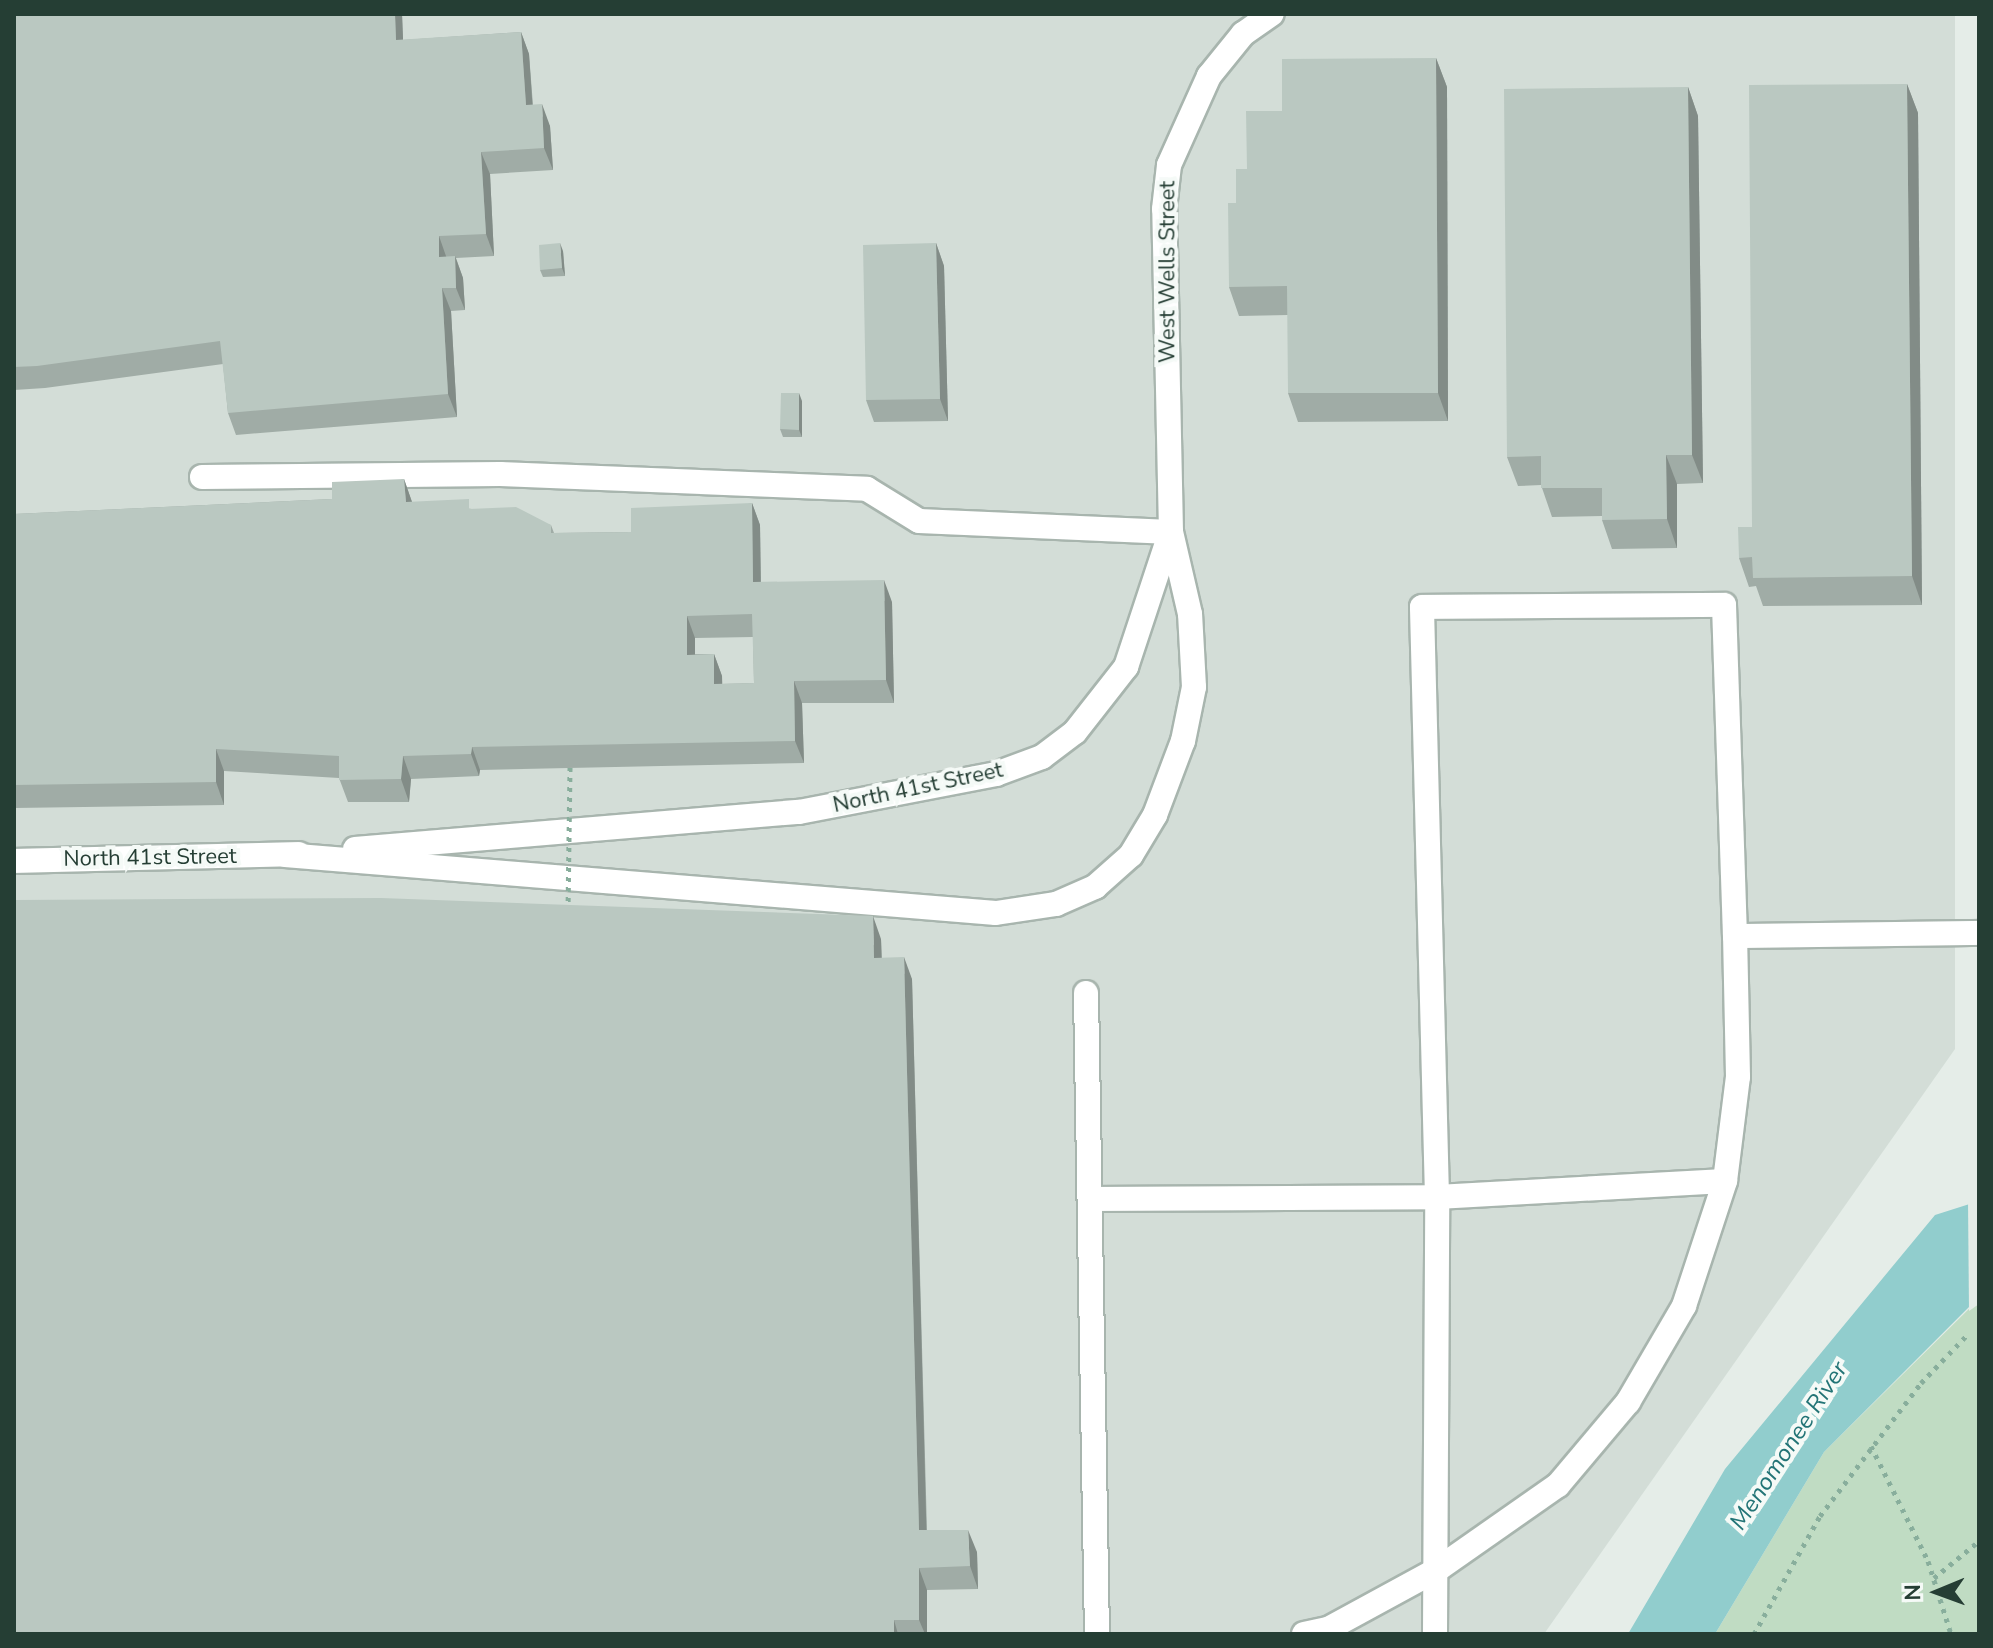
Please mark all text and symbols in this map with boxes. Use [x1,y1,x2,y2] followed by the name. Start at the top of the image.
[1155,181,1181,363] street label: West Wells Street
[831,757,1005,819] street label: North 41st Street
[63,843,237,873] street label: North 41st Street
[1724,1357,1854,1535] water label: Menomonee River
[1897,1552,1977,1632] north arrow
[1898,1584,1928,1601] text: N

